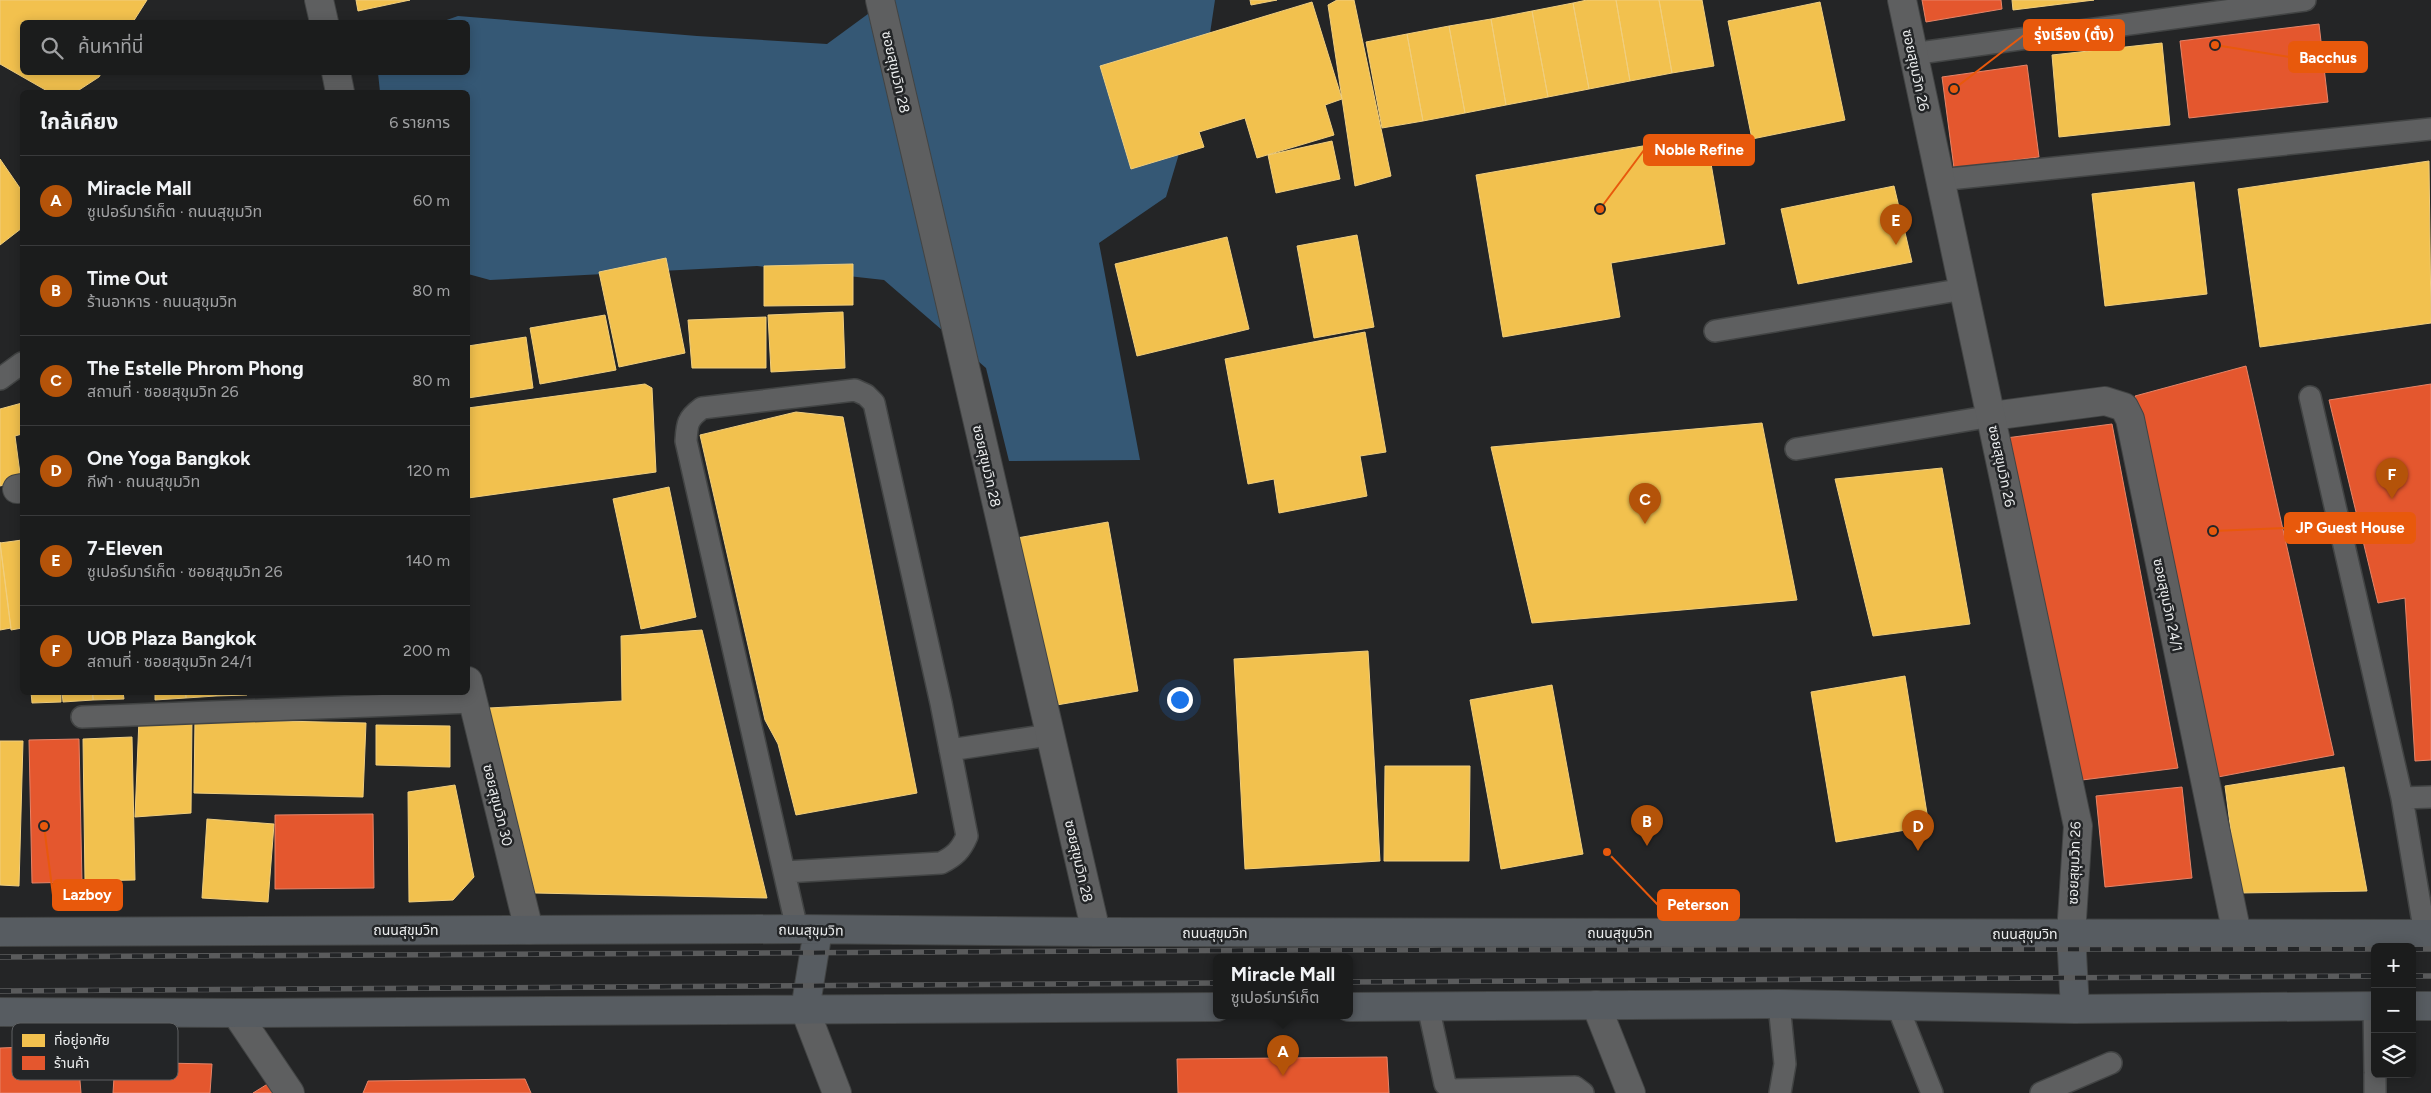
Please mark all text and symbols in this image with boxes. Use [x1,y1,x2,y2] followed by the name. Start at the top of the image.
[20,20,470,75] search box
[2024,20,2124,50] callout: รุ่งเรือง (ตั๋ง)
[2034,25,2114,44] text: รุ่งเรือง (ตั๋ง)
[1899,28,1932,113] street label: ซอยสุขุมวิท 26
[878,29,913,115] street label: ซอยสุขุมวิท 28
[38,34,66,62] icon: search
[78,35,143,58] text: ค้นหาที่นี่
[2289,42,2367,72] callout: Bacchus
[2299,49,2357,67] text: Bacchus
[40,109,118,134] text: ใกล้เคียง
[389,113,450,132] text: 6 รายการ
[1644,135,1754,165] callout: Noble Refine
[1654,141,1744,159] text: Noble Refine
[87,177,191,200] text: Miracle Mall
[50,191,62,210] text: A
[413,191,450,210] text: 60 m
[87,202,262,221] text: ซูเปอร์มาร์เก็ต · ถนนสุขุมวิท
[1880,204,1912,245] pin: E
[87,267,168,290] text: Time Out
[51,281,61,300] text: B
[412,281,450,300] text: 80 m
[87,292,237,311] text: ร้านอาหาร · ถนนสุขุมวิท
[87,357,304,380] text: The Estelle Phrom Phong
[50,371,62,390] text: C
[412,371,450,390] text: 80 m
[87,382,239,401] text: สถานที่ · ซอยสุขุมวิท 26
[969,423,1004,509] street label: ซอยสุขุมวิท 28
[1985,424,2018,509] street label: ซอยสุขุมวิท 26
[87,447,251,470] text: One Yoga Bangkok
[2376,458,2408,499] pin: F
[50,461,62,480] text: D
[407,461,450,480] text: 120 m
[87,472,200,491] text: กีฬา · ถนนสุขุมวิท
[1629,483,1661,524] pin: C
[2285,513,2415,543] callout: JP Guest House
[2295,519,2405,537] text: JP Guest House
[87,537,163,560] text: 7-Eleven
[51,551,61,570] text: E
[406,551,450,570] text: 140 m
[2149,557,2186,653] street label: ซอยสุขุมวิท 24/1
[87,562,283,581] text: ซูเปอร์มาร์เก็ต · ซอยสุขุมวิท 26
[87,627,256,650] text: UOB Plaza Bangkok
[52,641,60,660] text: F
[403,641,450,660] text: 200 m
[87,652,252,671] text: สถานที่ · ซอยสุขุมวิท 24/1
[1167,687,1193,713] your location
[479,762,516,848] street label: ซอยสุขุมวิท 30
[1631,805,1663,846] pin: B
[1902,810,1934,851] pin: D
[1061,818,1096,904] street label: ซอยสุขุมวิท 28
[2065,821,2084,905] street label: ซอยสุขุมวิท 26
[53,880,122,910] callout: Lazboy
[62,886,112,904] text: Lazboy
[1658,890,1739,920] callout: Peterson
[1667,896,1729,914] text: Peterson
[778,921,844,940] street label: ถนนสุขุมวิท
[373,922,439,939] street label: ถนนสุขุมวิท
[1182,925,1248,942] street label: ถนนสุขุมวิท
[1587,925,1653,942] street label: ถนนสุขุมวิท
[1992,926,2058,943] street label: ถนนสุขุมวิท
[2371,943,2416,1078] map controls
[2371,943,2416,988] button: +
[1213,954,1353,1019] popup
[1231,963,1335,986] text: Miracle Mall
[1231,988,1320,1007] text: ซูเปอร์มาร์เก็ต
[2371,988,2416,1033] button: −
[12,1023,178,1080] legend
[54,1030,110,1049] text: ที่อยู่อาศัย
[2371,1033,2416,1078] button: layers
[1267,1035,1299,1076] pin: A
[54,1055,89,1072] text: ร้านค้า

